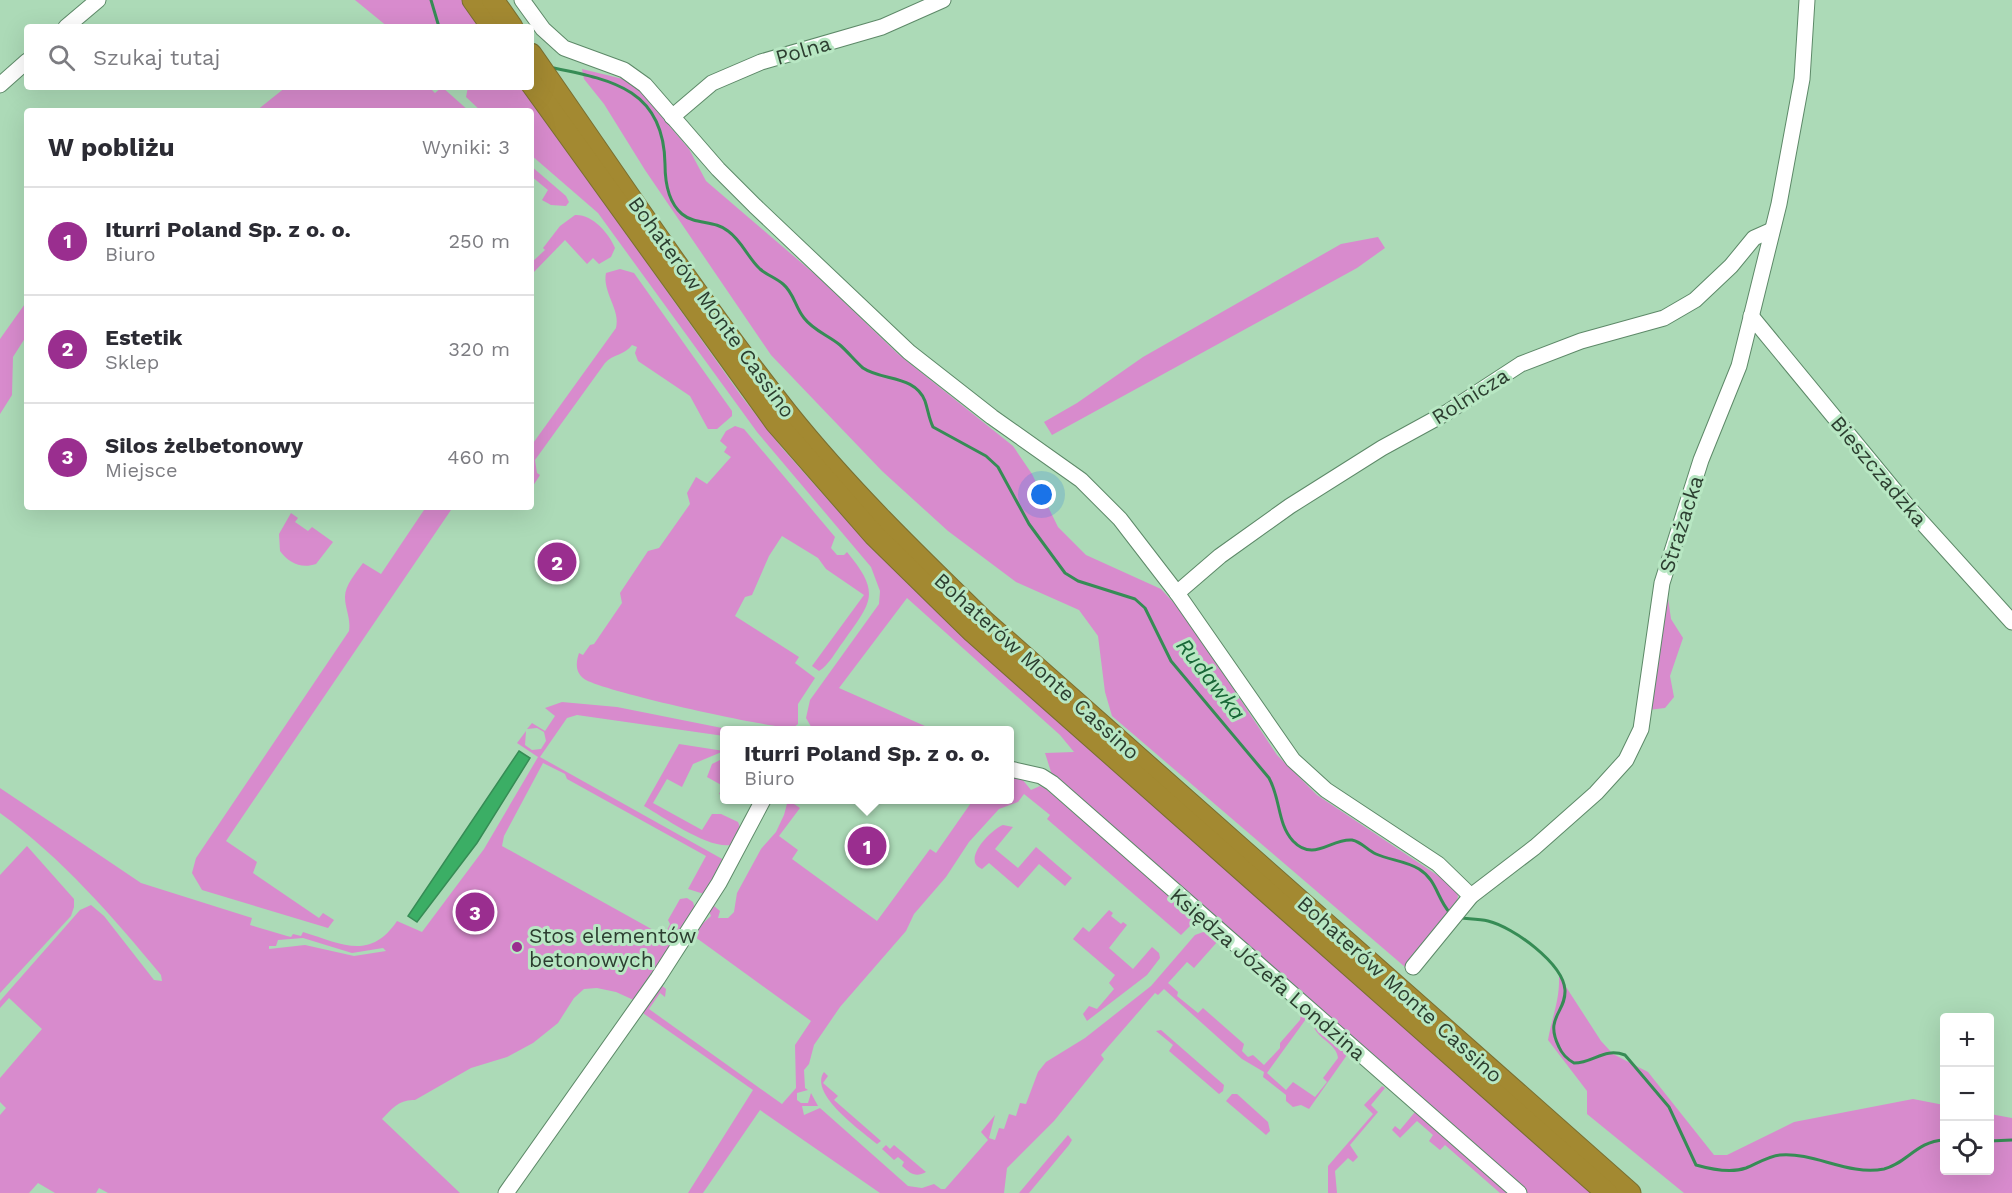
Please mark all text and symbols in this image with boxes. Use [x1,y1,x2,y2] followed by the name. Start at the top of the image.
[24,24,534,90] search box
[772,30,834,70] street label: Polna
[45,41,78,74] icon: search
[93,45,220,70] text: Szukaj tutaj
[48,132,175,162] text: W pobliżu
[422,135,510,159] text: Wyniki: 3
[623,192,801,422] street label: Bohaterów Monte Cassino
[105,217,351,242] text: Iturri Poland Sp. z o. o.
[63,229,72,253] text: 1
[448,229,510,253] text: 250 m
[105,242,156,266] text: Biuro
[105,325,183,350] text: Estetik
[62,337,73,361] text: 2
[448,337,510,361] text: 320 m
[105,350,159,374] text: Sklep
[1427,363,1513,429] street label: Rolnicza
[1826,411,1932,531] street label: Bieszczadzka
[105,433,303,458] text: Silos żelbetonowy
[62,445,73,469] text: 3
[447,445,510,469] text: 460 m
[105,458,178,482] text: Miejsce
[1654,472,1709,576] street label: Strażacka
[1027,480,1056,509] your location
[538,540,576,584] pin: 2
[929,567,1145,765] street label: Bohaterów Monte Cassino
[1171,633,1251,725] water label: Rudawka
[720,726,1014,804] popup
[744,741,990,766] text: Iturri Poland Sp. z o. o.
[744,766,795,790] text: Biuro
[848,824,886,868] pin: 1
[1165,882,1371,1066] street label: Księdza Józefa Londzina
[456,890,494,934] pin: 3
[1292,890,1508,1088] street label: Bohaterów Monte Cassino
[529,923,696,972] place label: Stos elementów betonowych
[510,940,524,954] marker: Stos elementów betonowych
[1940,1013,1994,1175] map controls
[1940,1013,1994,1067] button: +
[1940,1067,1994,1121] button: −
[1940,1121,1994,1175] button: locate

